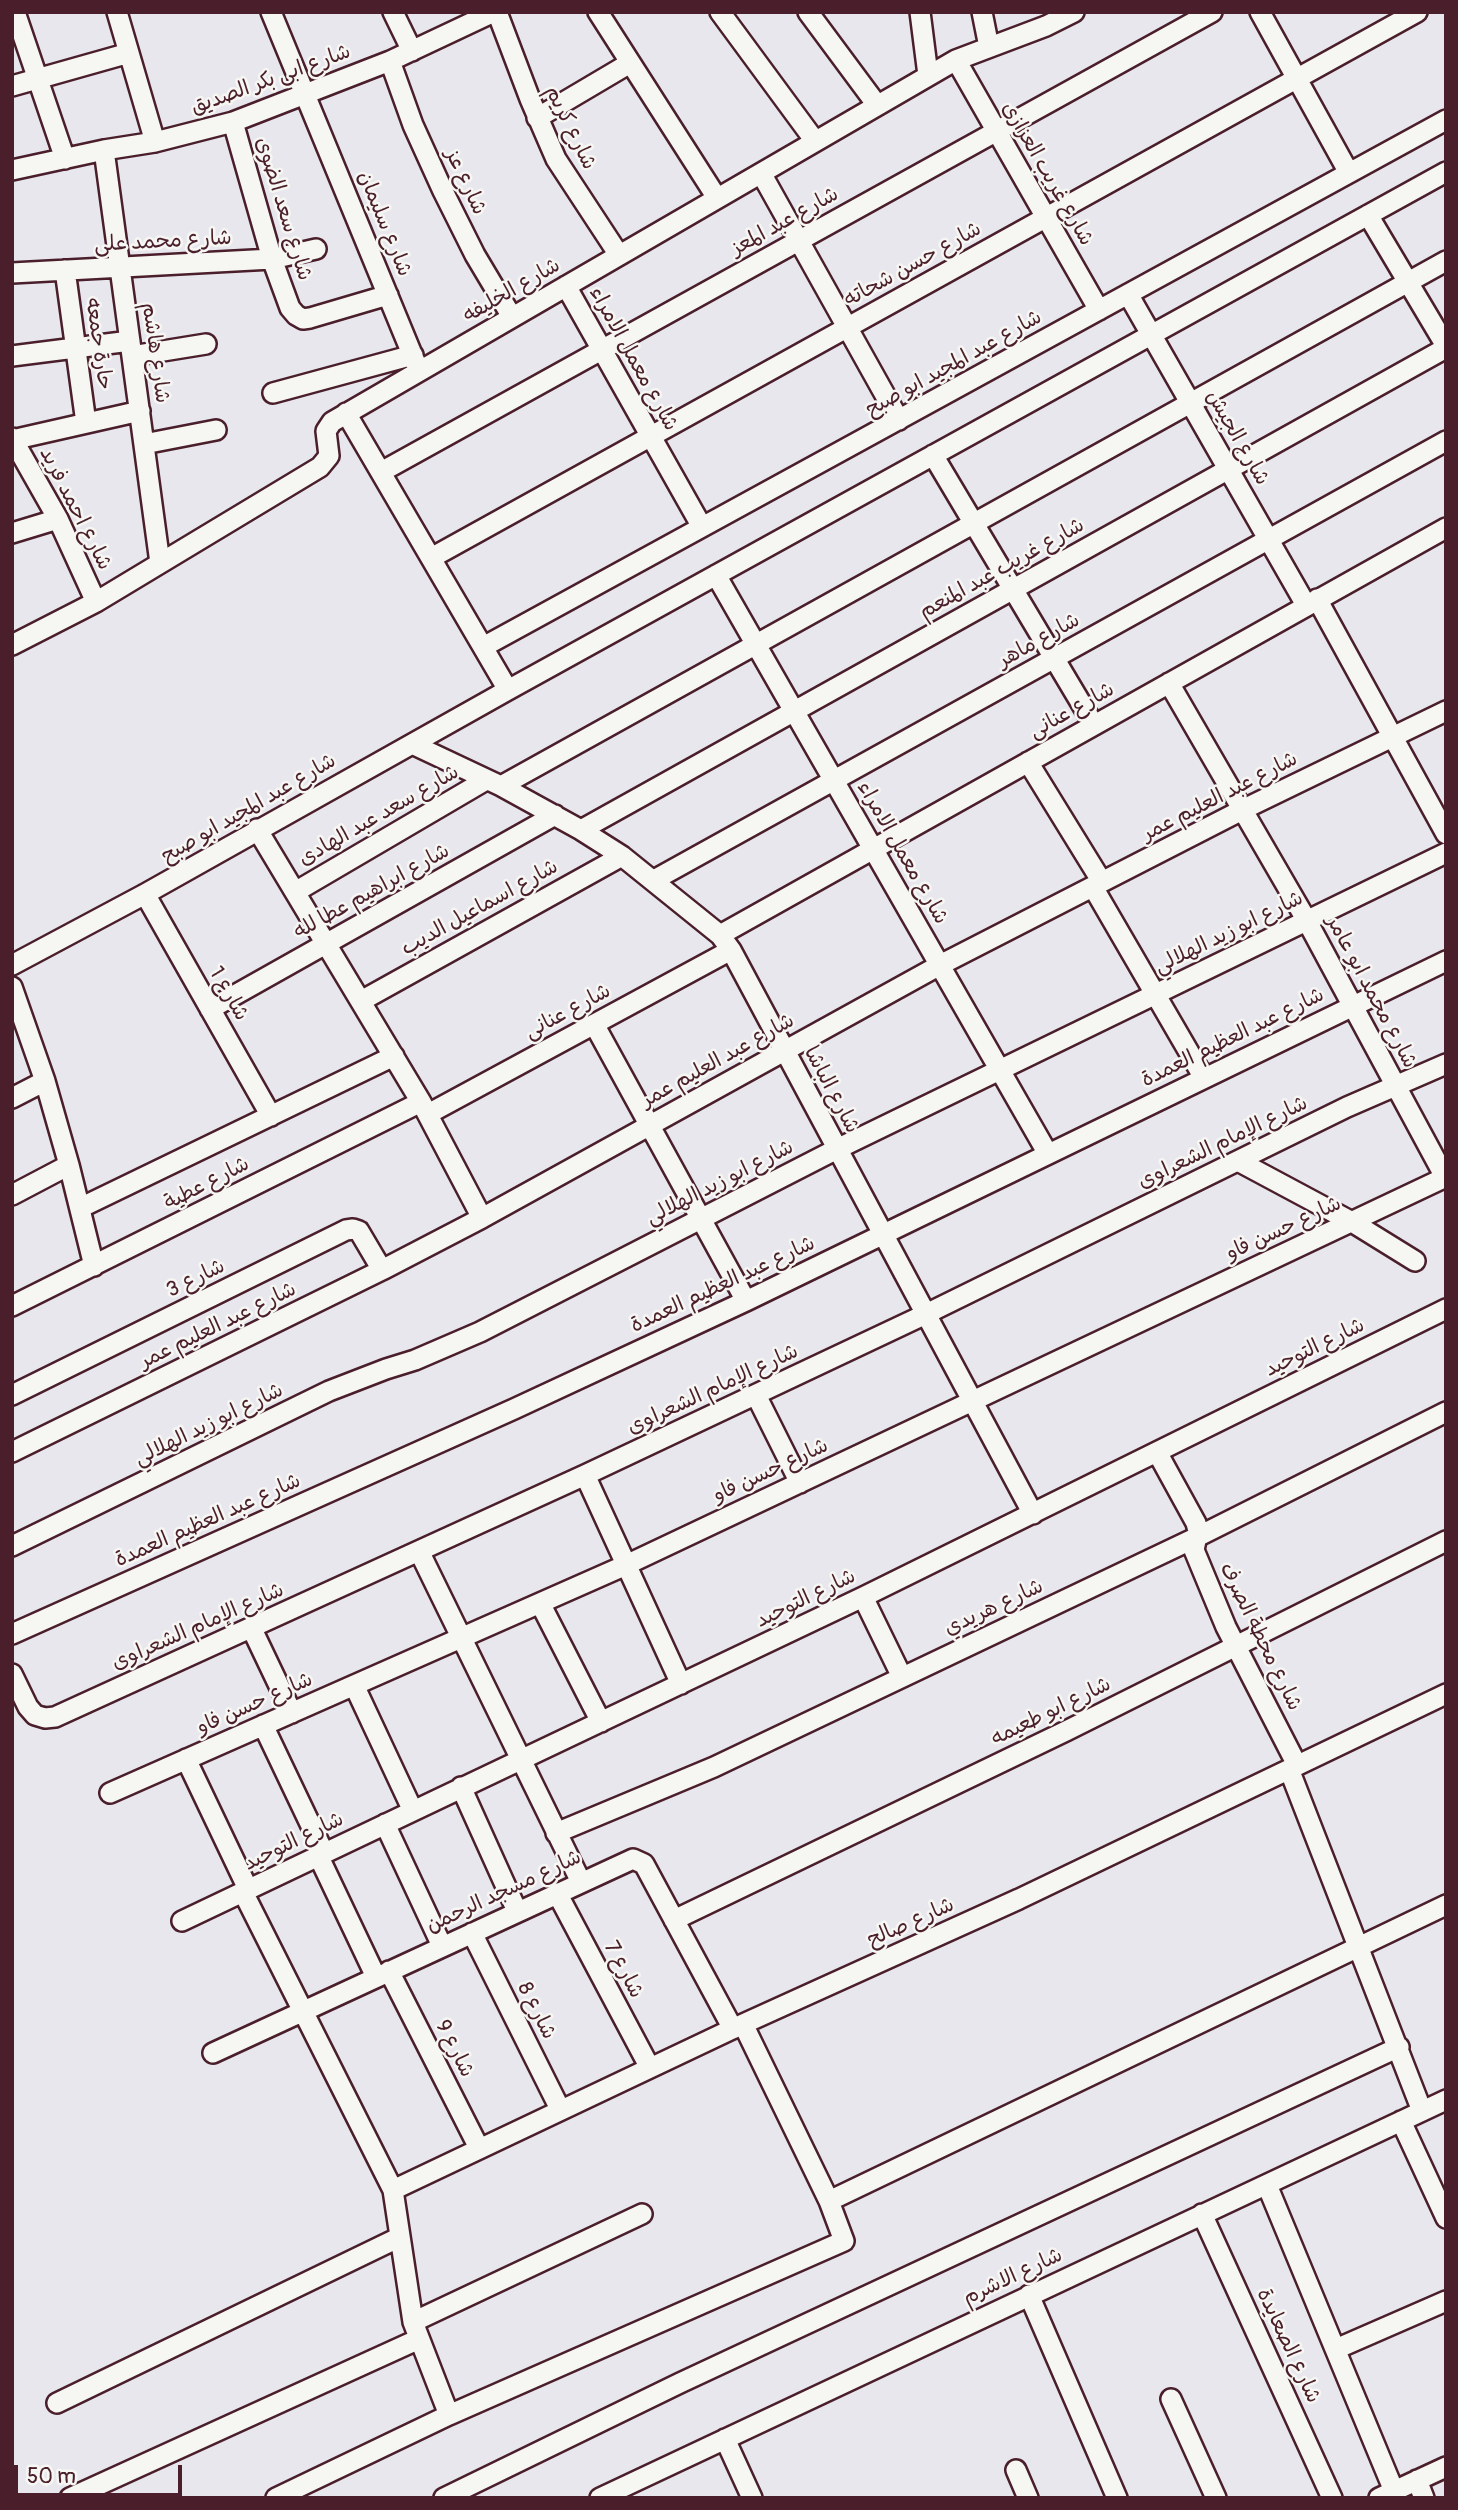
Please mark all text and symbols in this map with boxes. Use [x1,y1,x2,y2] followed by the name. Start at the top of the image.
[188,39,354,121] street label: شارع ابى بكر الصديق
[539,82,601,174] street label: شارع كريم
[996,98,1098,250] street label: شارع غريب العزازى
[249,134,317,284] street label: شارع سعد الضوى
[439,145,491,219] street label: شارع عز
[351,168,417,280] street label: شارع سليمان
[727,182,843,262] street label: شارع عبد المعز
[840,217,986,313] street label: شارع حسن شحاته
[94,226,232,258] street label: شارع محمد على
[459,253,565,329] street label: شارع الخليفه
[583,283,683,435] street label: شارع معمل الامراء
[79,296,117,392] street label: حارة جمعه
[135,301,175,405] street label: شارع هاشم
[862,305,1046,423] street label: شارع عبد المجيد ابو صبح
[1200,386,1274,490] street label: شارع الجيش
[33,444,117,574] street label: شارع احمد فريد
[915,513,1089,625] street label: شارع غريب عبد المنعم
[993,608,1085,674] street label: شارع ماهر
[1025,677,1119,745] street label: شارع عنانى
[1138,747,1302,847] street label: شارع عبد العليم عمر
[157,749,341,869] street label: شارع عبد المجيد ابو صبح
[294,760,464,872] street label: شارع سعد عبد الهادى
[851,777,953,929] street label: شارع معمل الامراء
[290,839,454,945] street label: شارع ابراهيم عطا لله
[397,854,563,962] street label: شارع اسماعيل الديب
[1150,886,1308,980] street label: شارع ابو زيد الهلالي
[1320,911,1422,1073] street label: شارع محمد ابو عامر
[203,962,253,1026] street label: شارع 1
[521,979,615,1045] street label: شارع عنانى
[1137,983,1329,1093] street label: شارع عبد العظيم العمدة
[637,1008,799,1114] street label: شارع عبد العليم عمر
[798,1042,864,1138] street label: شارع الباشا
[1134,1091,1312,1195] street label: شارع الإمام الشعراوى
[642,1135,798,1231] street label: شارع ابو زيد الهلالي
[160,1152,254,1216] street label: شارع عطية
[1222,1191,1346,1267] street label: شارع حسن فاو
[627,1231,819,1339] street label: شارع عبد العظيم العمدة
[163,1254,229,1304] street label: شارع 3
[135,1277,301,1375] street label: شارع عبد العليم عمر
[1261,1313,1369,1383] street label: شارع التوحيد
[623,1339,803,1441] street label: شارع الإمام الشعراوى
[130,1378,288,1472] street label: شارع ابو زيد الهلالي
[709,1433,833,1509] street label: شارع حسن فاو
[111,1469,305,1573] street label: شارع عبد العظيم العمدة
[1213,1559,1307,1715] street label: شارع محطة الصرف
[752,1564,860,1634] street label: شارع التوحيد
[941,1574,1047,1642] street label: شارع هريدي
[108,1578,288,1676] street label: شارع الإمام الشعراوى
[193,1667,317,1741] street label: شارع حسن فاو
[987,1672,1115,1752] street label: شارع ابو طعيمه
[240,1807,348,1877] street label: شارع التوحيد
[422,1845,586,1939] street label: شارع مسجد الرحمن
[864,1893,958,1953] street label: شارع صالح
[598,1937,648,2003] street label: شارع 7
[511,1978,561,2044] street label: شارع 8
[429,2016,479,2082] street label: شارع 9
[959,2243,1067,2311] street label: شارع الاشرم
[1250,2285,1326,2407] street label: شارع الصعايدة
[18,2450,186,2494] scale bar
[27,2463,76,2490] text: 50 m

